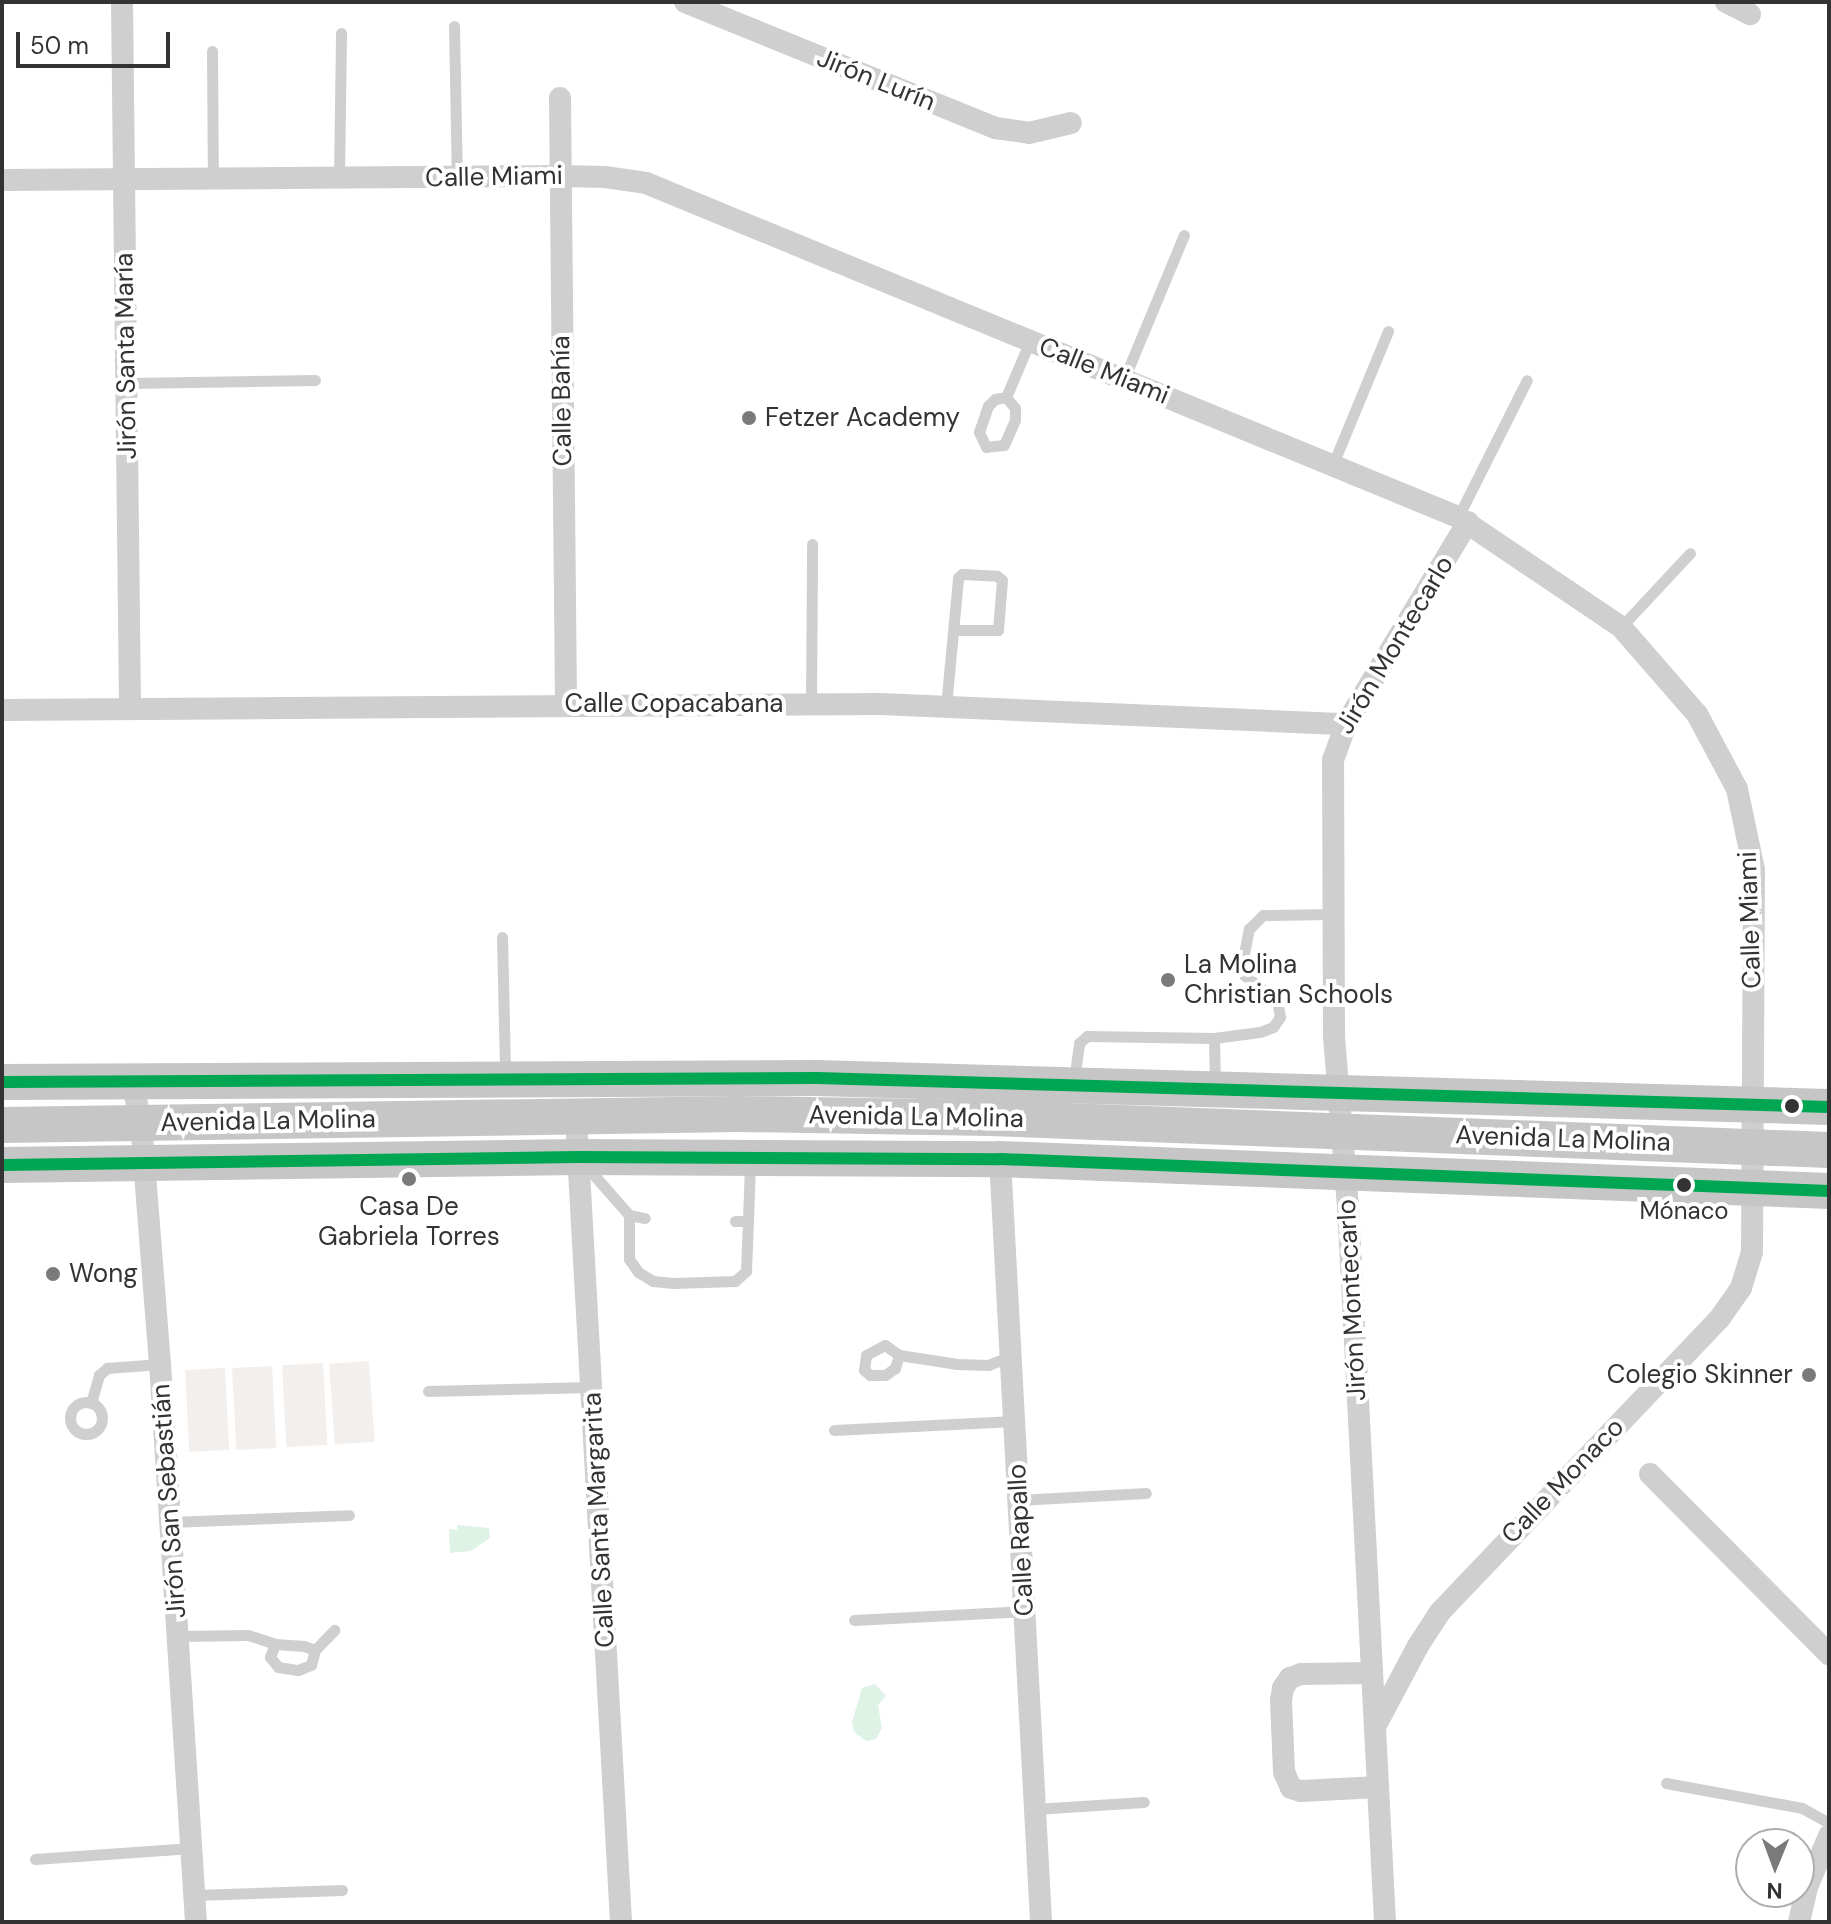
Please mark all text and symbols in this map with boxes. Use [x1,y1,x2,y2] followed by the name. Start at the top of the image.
[20,16,174,66] scale bar
[30,30,89,61] text: 50 m
[812,42,940,118] street label: Jirón Lurín
[425,160,563,194] street label: Calle Miami
[109,252,143,460] street label: Jirón Santa María
[1034,331,1174,411] street label: Calle Miami
[545,335,579,467] street label: Calle Bahía
[765,402,960,434] place label: Fetzer Academy
[740,409,758,427] marker: Fetzer Academy
[1330,550,1460,740] street label: Jirón Montecarlo
[564,688,784,720] street label: Calle Copacabana
[1732,851,1768,989] street label: Calle Miami
[1184,949,1393,1010] place label: La Molina Christian Schools
[1159,971,1177,989] marker: La Molina Christian Schools
[1784,1098,1800,1114] unlabelled marker
[808,1100,1024,1134] street label: Avenida La Molina
[160,1104,376,1138] street label: Avenida La Molina
[1455,1120,1671,1158] street label: Avenida La Molina
[400,1170,418,1188] marker: Casa De Gabriela Torres
[1676,1177,1692,1193] marker: Mónaco
[318,1191,500,1252] place label: Casa De Gabriela Torres
[1639,1197,1729,1225] place label: Mónaco
[1331,1198,1373,1402] street label: Jirón Montecarlo
[69,1258,138,1290] place label: Wong
[44,1265,62,1283] marker: Wong
[1607,1359,1793,1391] place label: Colegio Skinner
[1800,1366,1818,1384] marker: Colegio Skinner
[145,1383,193,1619] street label: Jirón San Sebastián
[577,1392,621,1648] street label: Calle Santa Margarita
[1495,1412,1631,1550] street label: Calle Monaco
[1001,1463,1041,1617] street label: Calle Rapallo
[1735,1828,1815,1908] north arrow
[1766,1876,1783,1905] text: N

